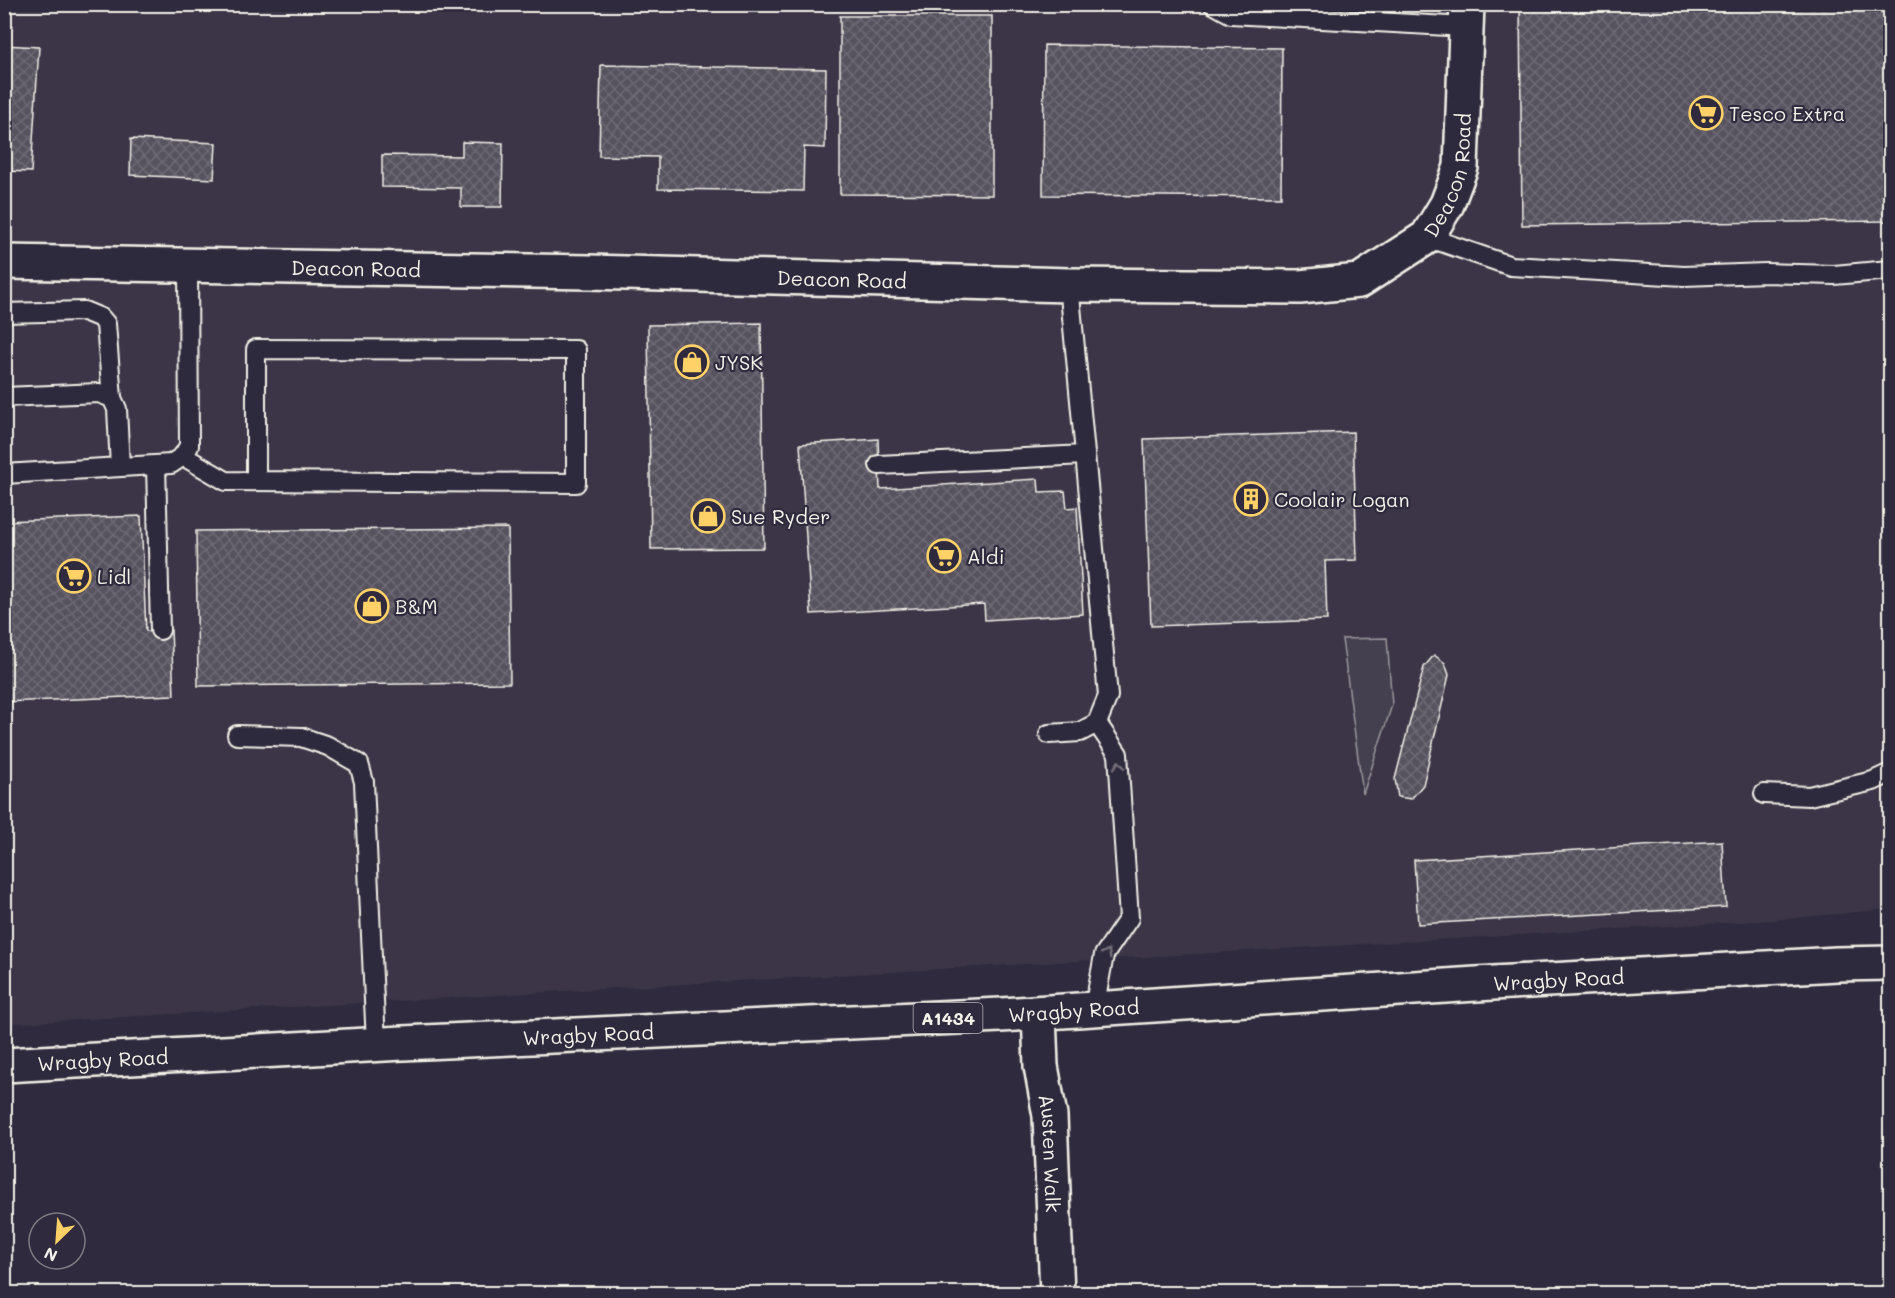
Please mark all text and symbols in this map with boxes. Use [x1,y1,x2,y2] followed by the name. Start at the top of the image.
[1688,95,1724,131] supermarket icon: Tesco Extra
[1729,100,1845,126] place label: Tesco Extra
[1417,112,1476,241] street label: Deacon Road
[291,254,421,282] street label: Deacon Road
[777,264,907,294] street label: Deacon Road
[674,344,710,380] shop icon: JYSK
[715,349,762,375] place label: JYSK
[1233,481,1269,517] building icon: Coolair Logan
[1274,486,1410,512] place label: Coolair Logan
[690,498,726,534] shop icon: Sue Ryder
[731,503,830,529] place label: Sue Ryder
[926,538,962,574] supermarket icon: Aldi
[967,543,1005,569] place label: Aldi
[56,558,92,594] supermarket icon: Lidl
[97,563,131,589] place label: Lidl
[354,588,390,624] shop icon: B&M
[395,593,438,619] place label: B&M
[1113,761,1126,770] one-way arrow
[1099,948,1111,959] one-way arrow
[1492,963,1625,996] street label: Wragby Road
[1007,993,1140,1028] street label: Wragby Road
[914,1003,982,1033] road number: A1434
[522,1018,654,1050] street label: Wragby Road
[37,1043,169,1076] street label: Wragby Road
[1033,1092,1067,1213] street label: Austen Walk
[27,1211,87,1271] north arrow
[41,1243,60,1267] text: N

